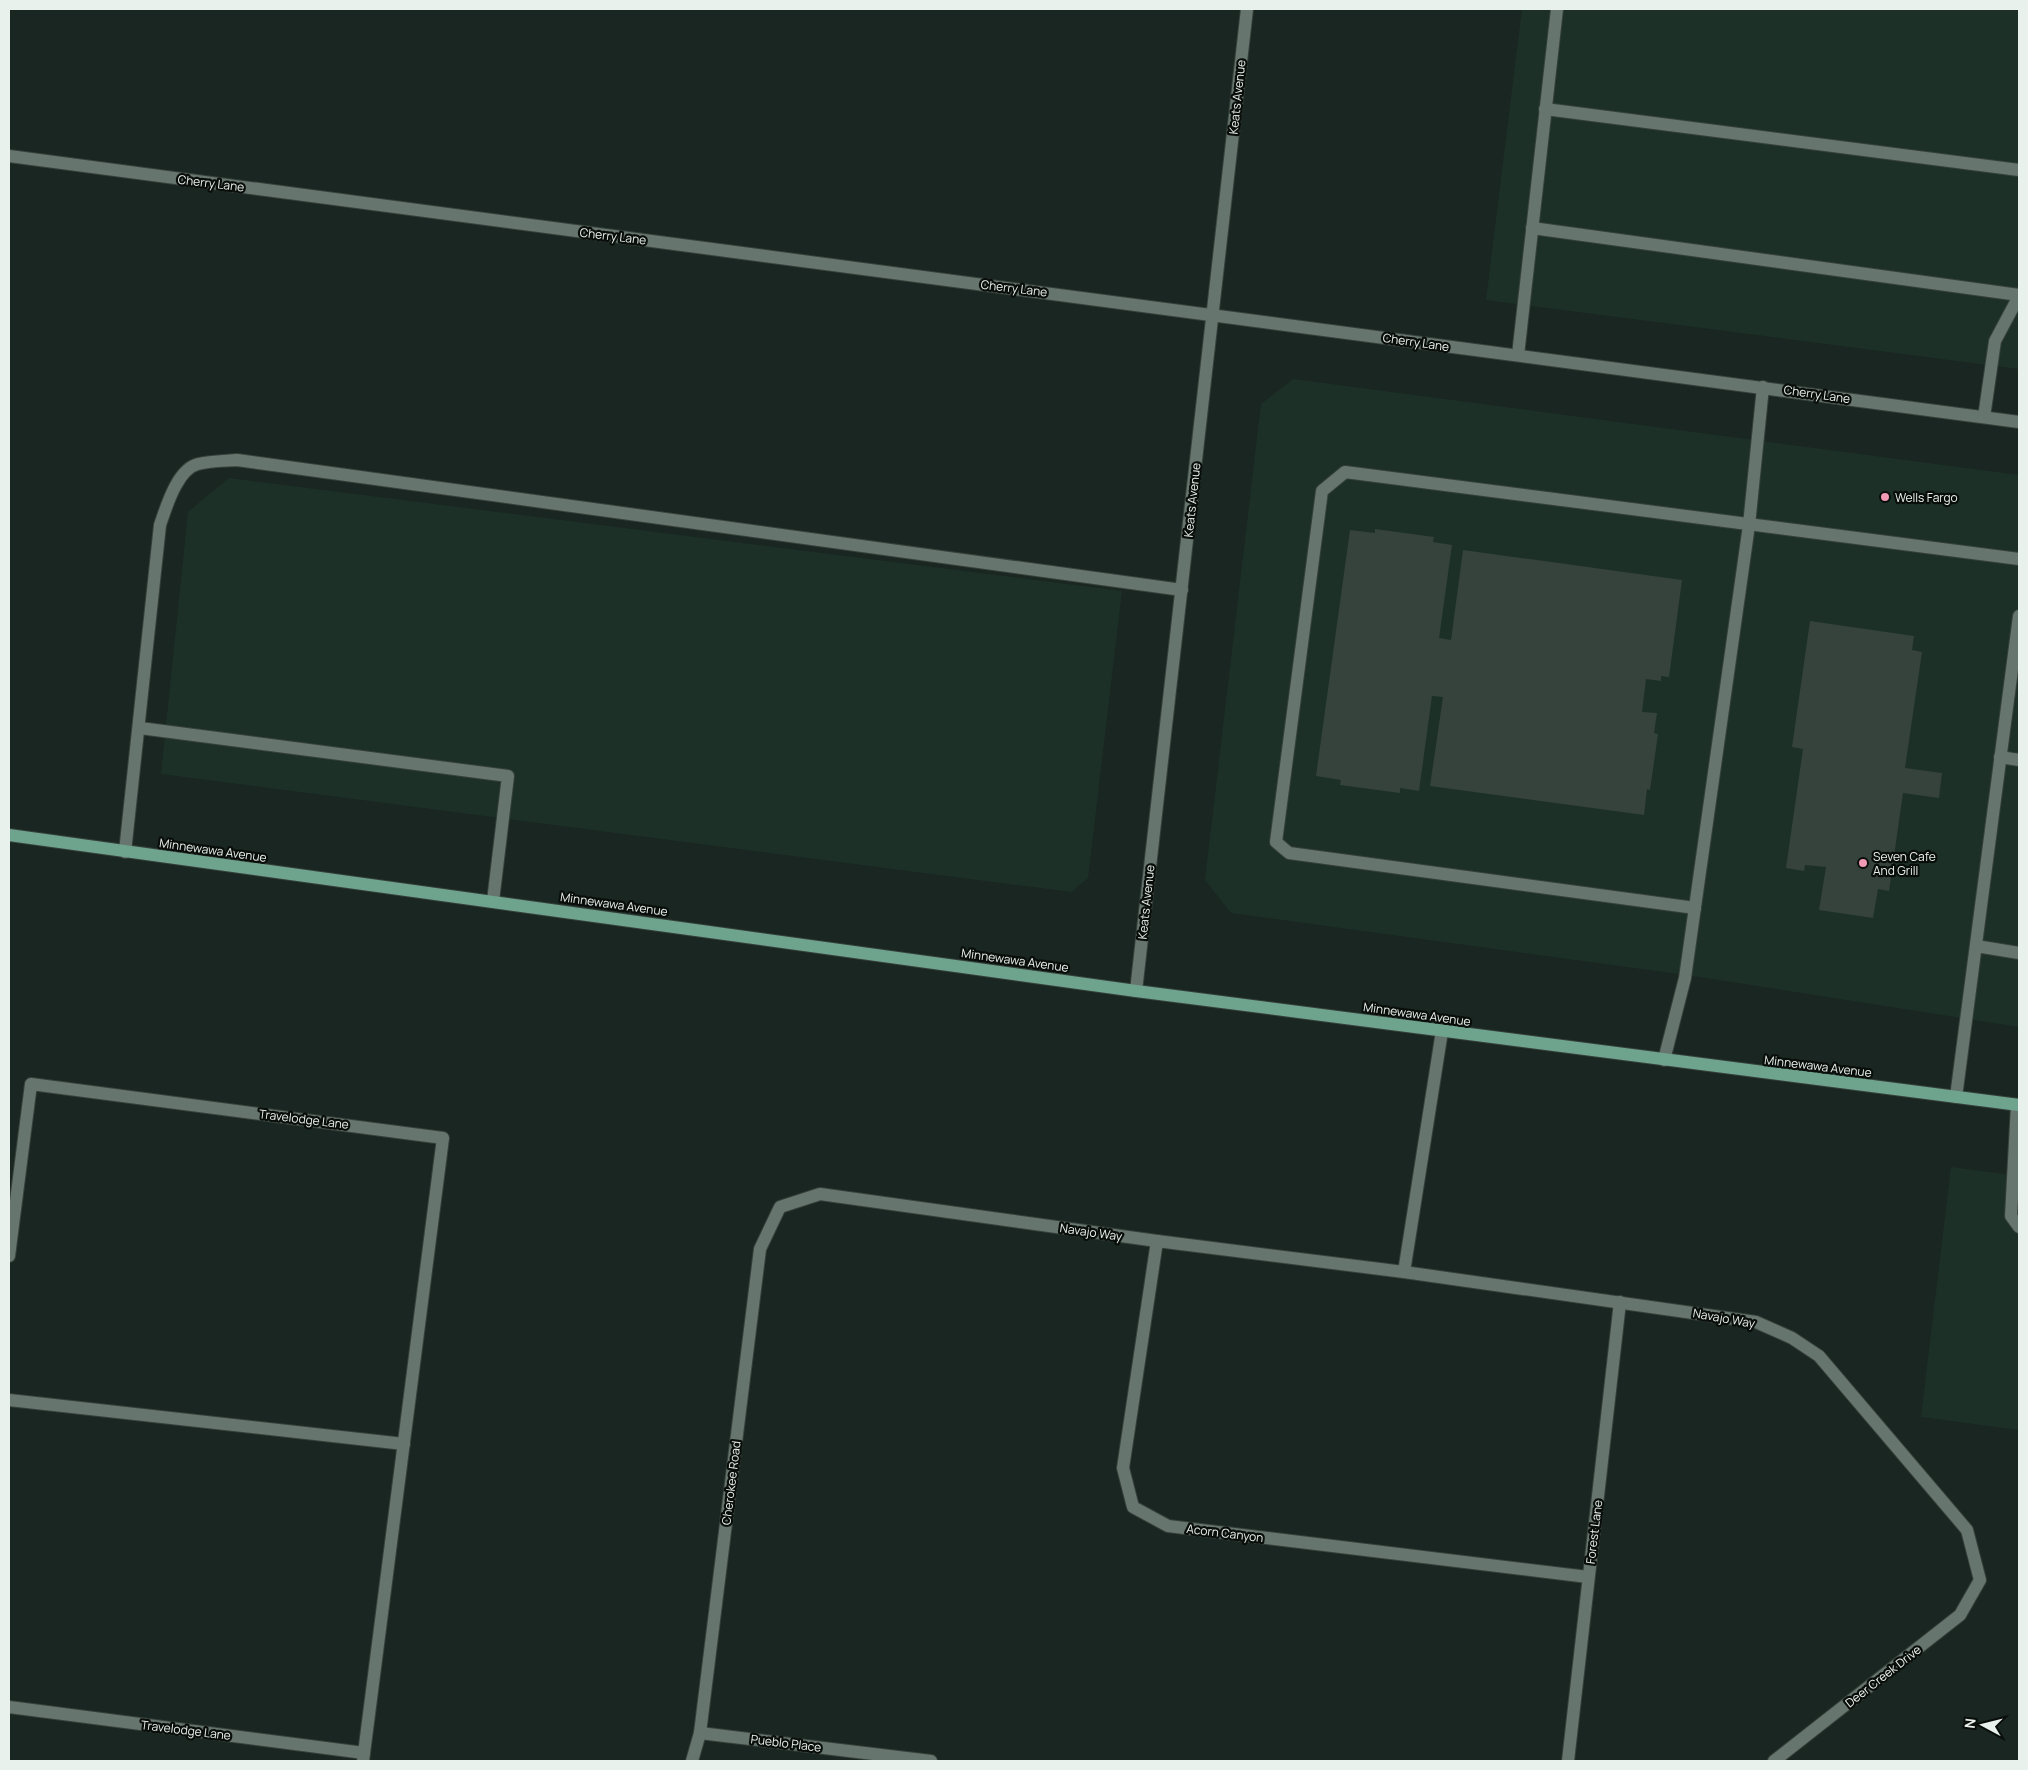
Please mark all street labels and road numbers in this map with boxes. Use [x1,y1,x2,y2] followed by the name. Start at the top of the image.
[1225,59,1249,135] street label: Keats Avenue
[177,170,245,196] street label: Cherry Lane
[579,223,647,249] street label: Cherry Lane
[980,275,1048,301] street label: Cherry Lane
[1382,329,1450,355] street label: Cherry Lane
[1783,381,1851,407] street label: Cherry Lane
[1180,462,1204,538] street label: Keats Avenue
[158,834,268,866] street label: Minnewawa Avenue
[1134,864,1158,940] street label: Keats Avenue
[559,888,669,920] street label: Minnewawa Avenue
[960,944,1070,976] street label: Minnewawa Avenue
[1362,998,1472,1030] street label: Minnewawa Avenue
[1763,1051,1873,1081] street label: Minnewawa Avenue
[258,1105,350,1133] street label: Travelodge Lane
[1059,1219,1124,1245] street label: Navajo Way
[1692,1304,1757,1332] street label: Navajo Way
[717,1440,745,1526] street label: Cherokee Road
[1582,1499,1606,1565] street label: Forest Lane
[1186,1520,1264,1546] street label: Acorn Canyon
[1841,1641,1925,1711] street label: Deer Creek Drive
[140,1716,232,1744] street label: Travelodge Lane
[750,1730,822,1756] street label: Pueblo Place

